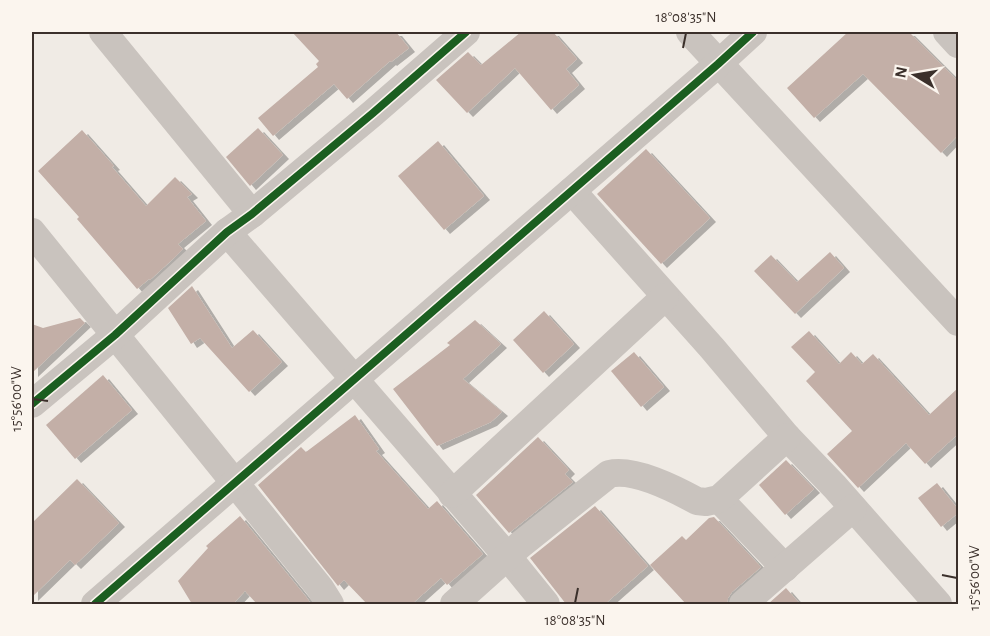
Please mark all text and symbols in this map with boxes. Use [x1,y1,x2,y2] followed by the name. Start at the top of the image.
[655,10,717,25] text: 18°08'35"N
[885,45,945,105] north arrow
[892,65,910,79] text: N
[9,366,24,432] text: 15°56'00"W
[967,545,982,611] text: 15°56'00"W
[544,613,606,628] text: 18°08'35"N

